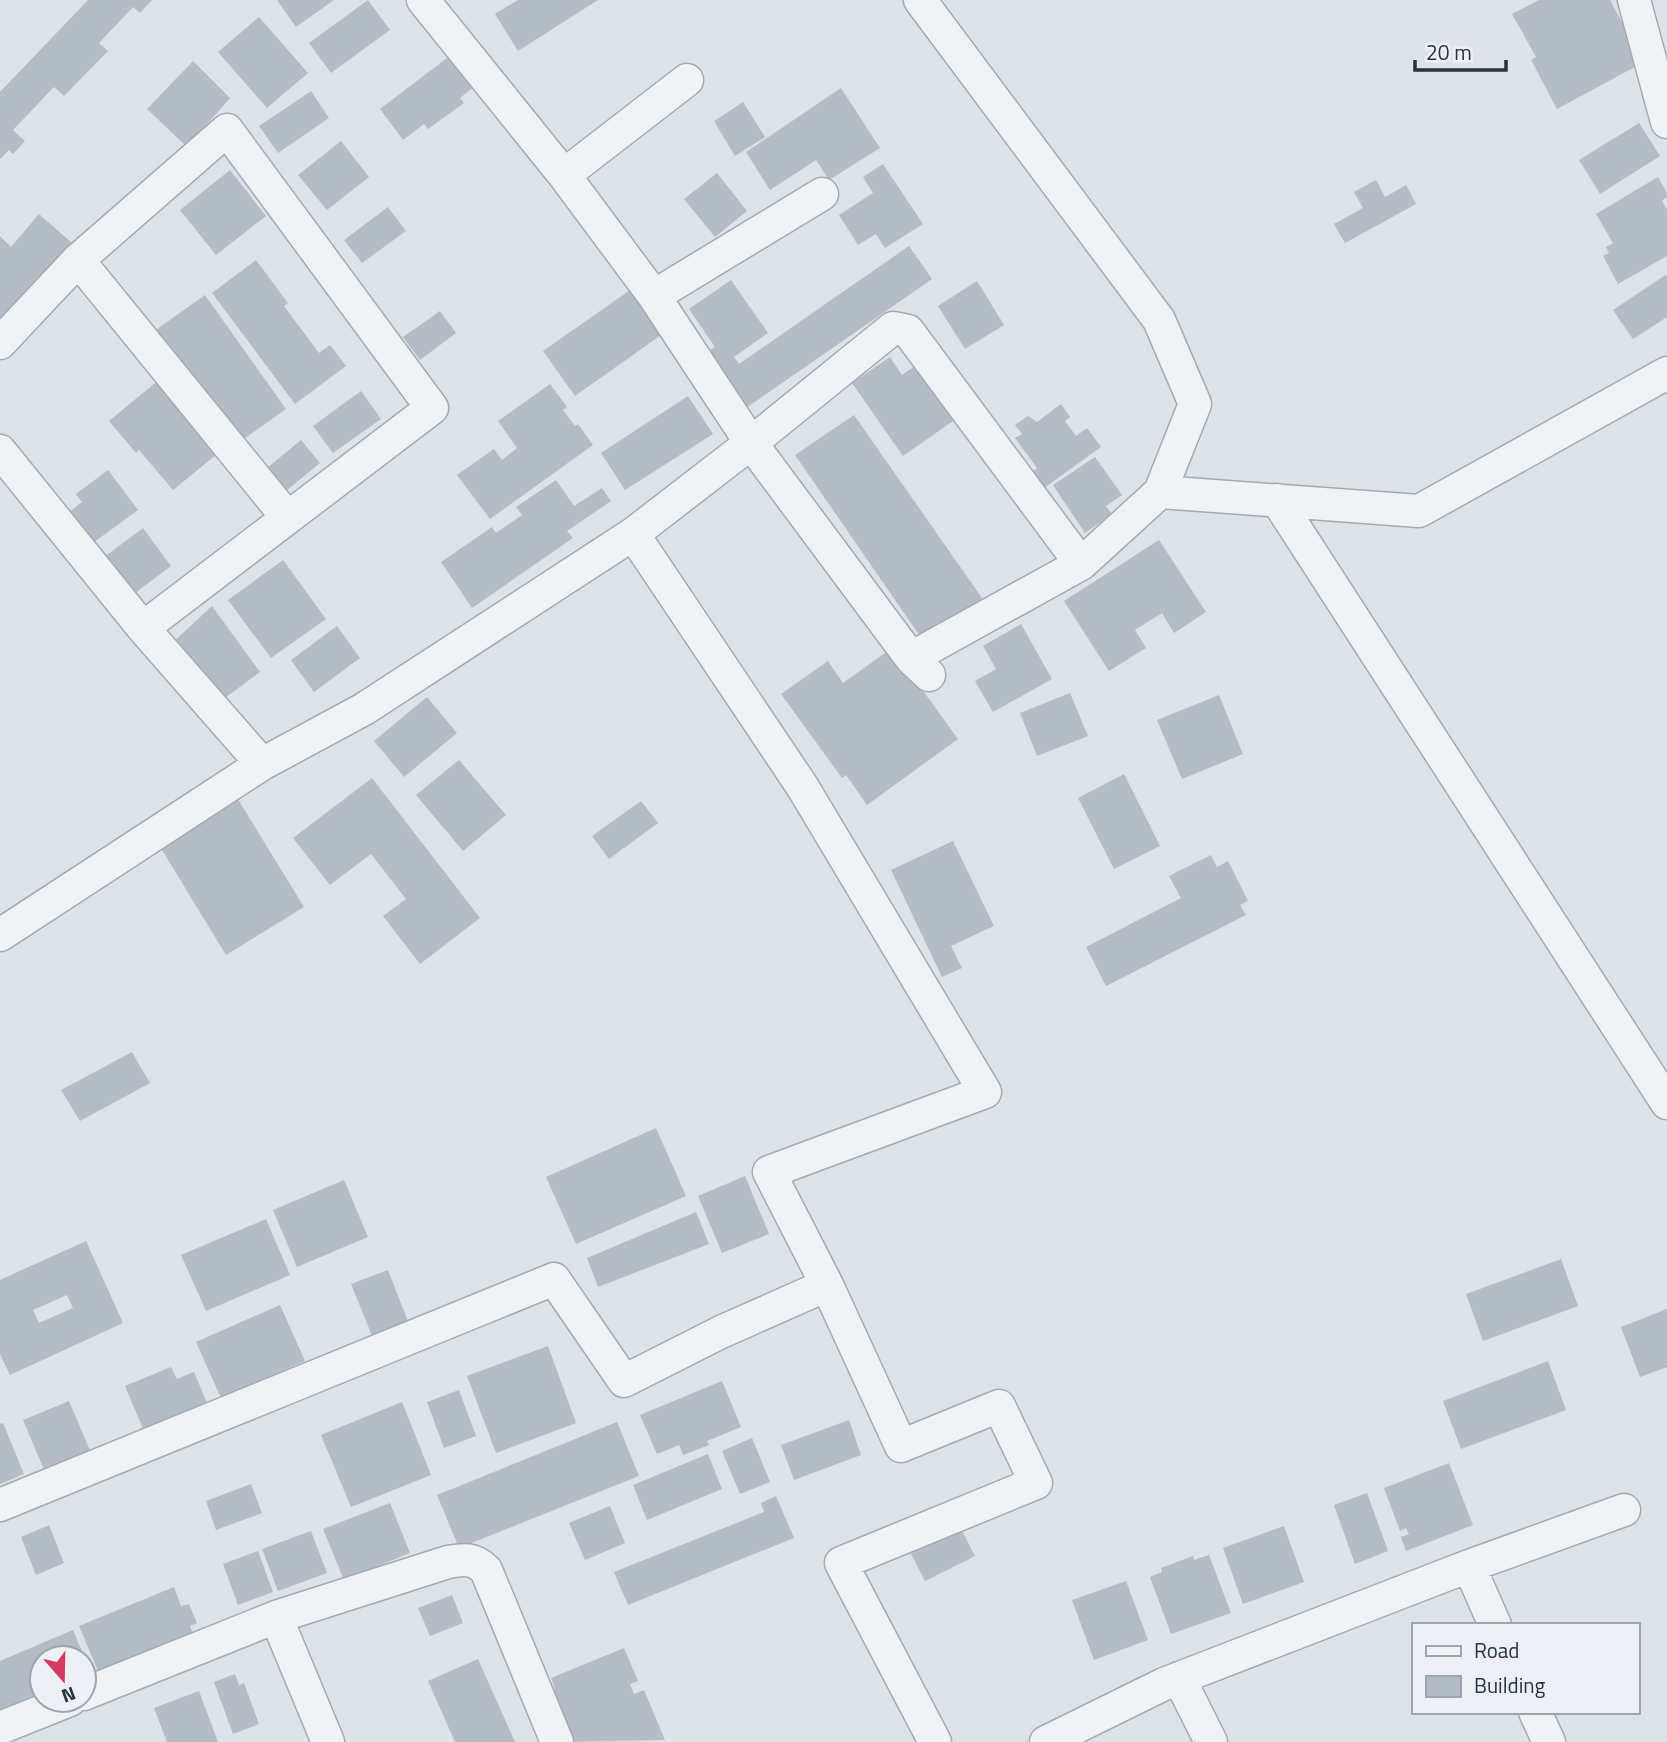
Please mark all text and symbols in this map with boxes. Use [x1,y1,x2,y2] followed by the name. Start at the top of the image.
[1415,28,1506,72] scale bar
[1426,36,1472,68] text: 20 m
[1412,1623,1639,1714] legend
[1474,1634,1519,1666] text: Road
[28,1644,98,1714] north arrow
[1474,1669,1546,1701] text: Building
[58,1680,80,1711] text: N

